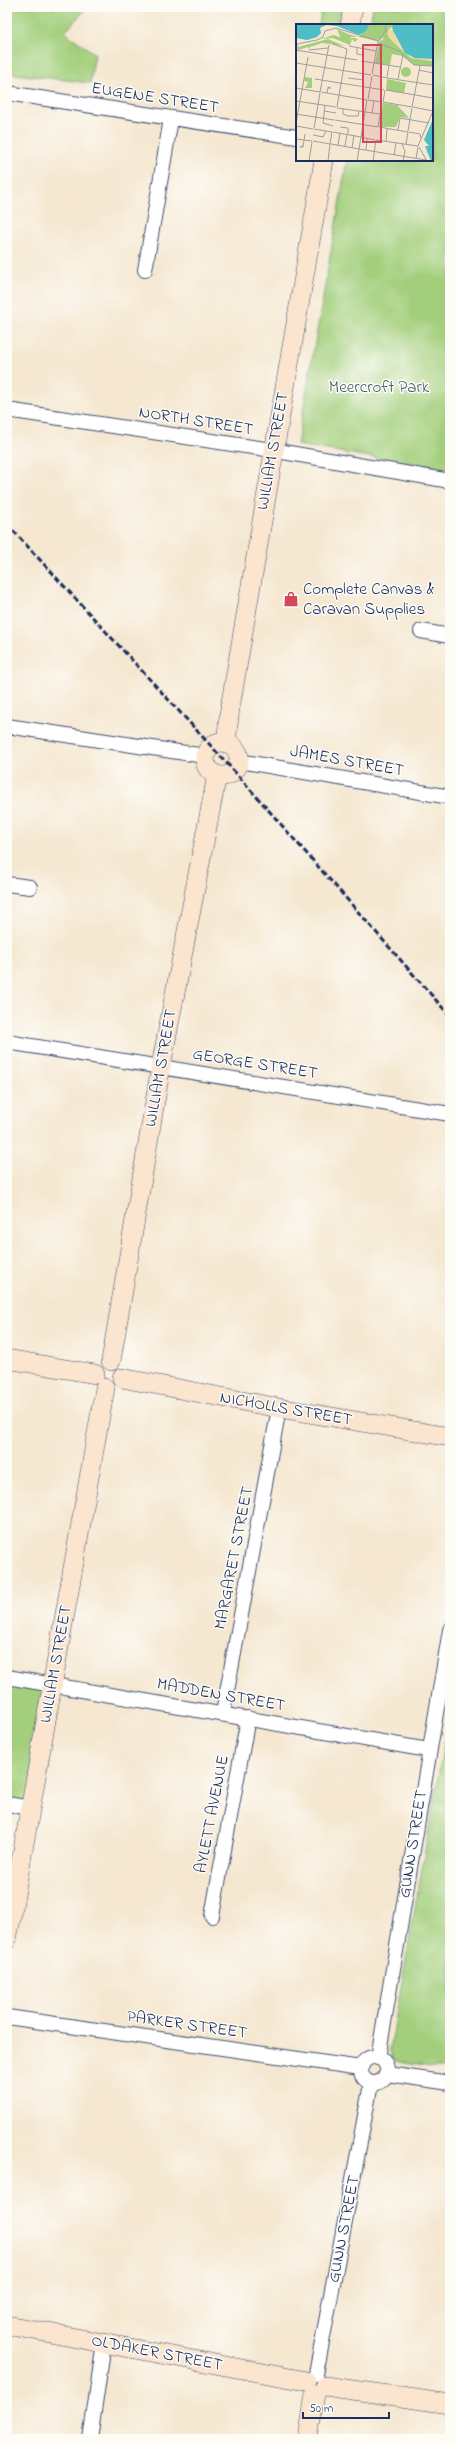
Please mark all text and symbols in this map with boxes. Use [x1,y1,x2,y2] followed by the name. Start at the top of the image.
[296,24,433,161] inset map
[90,76,221,120] street label: EUGENE STREET
[329,375,430,400] park label: Meercroft Park
[250,390,296,512] street label: WILLIAM STREET
[137,400,255,442] street label: NORTH STREET
[303,577,435,622] place label: Complete Canvas & Caravan Supplies
[282,590,300,608] shop icon: Complete Canvas & Caravan Supplies
[288,739,406,783] street label: JAMES STREET
[138,1007,184,1129] street label: WILLIAM STREET
[191,1042,320,1086] street label: GEORGE STREET
[218,1385,354,1433] street label: NICHOLLS STREET
[208,1484,260,1632] street label: MARGARET STREET
[33,1603,79,1725] street label: WILLIAM STREET
[155,1671,287,1719] street label: MADDEN STREET
[188,1753,236,1875] street label: AYLETT AVENUE
[392,1788,434,1900] street label: GUNN STREET
[125,2004,249,2046] street label: PARKER STREET
[321,2173,367,2285] street label: GUNN STREET
[89,2328,225,2378] street label: OLDAKER STREET
[303,2394,389,2420] scale bar
[309,2400,333,2418] text: 50 m

